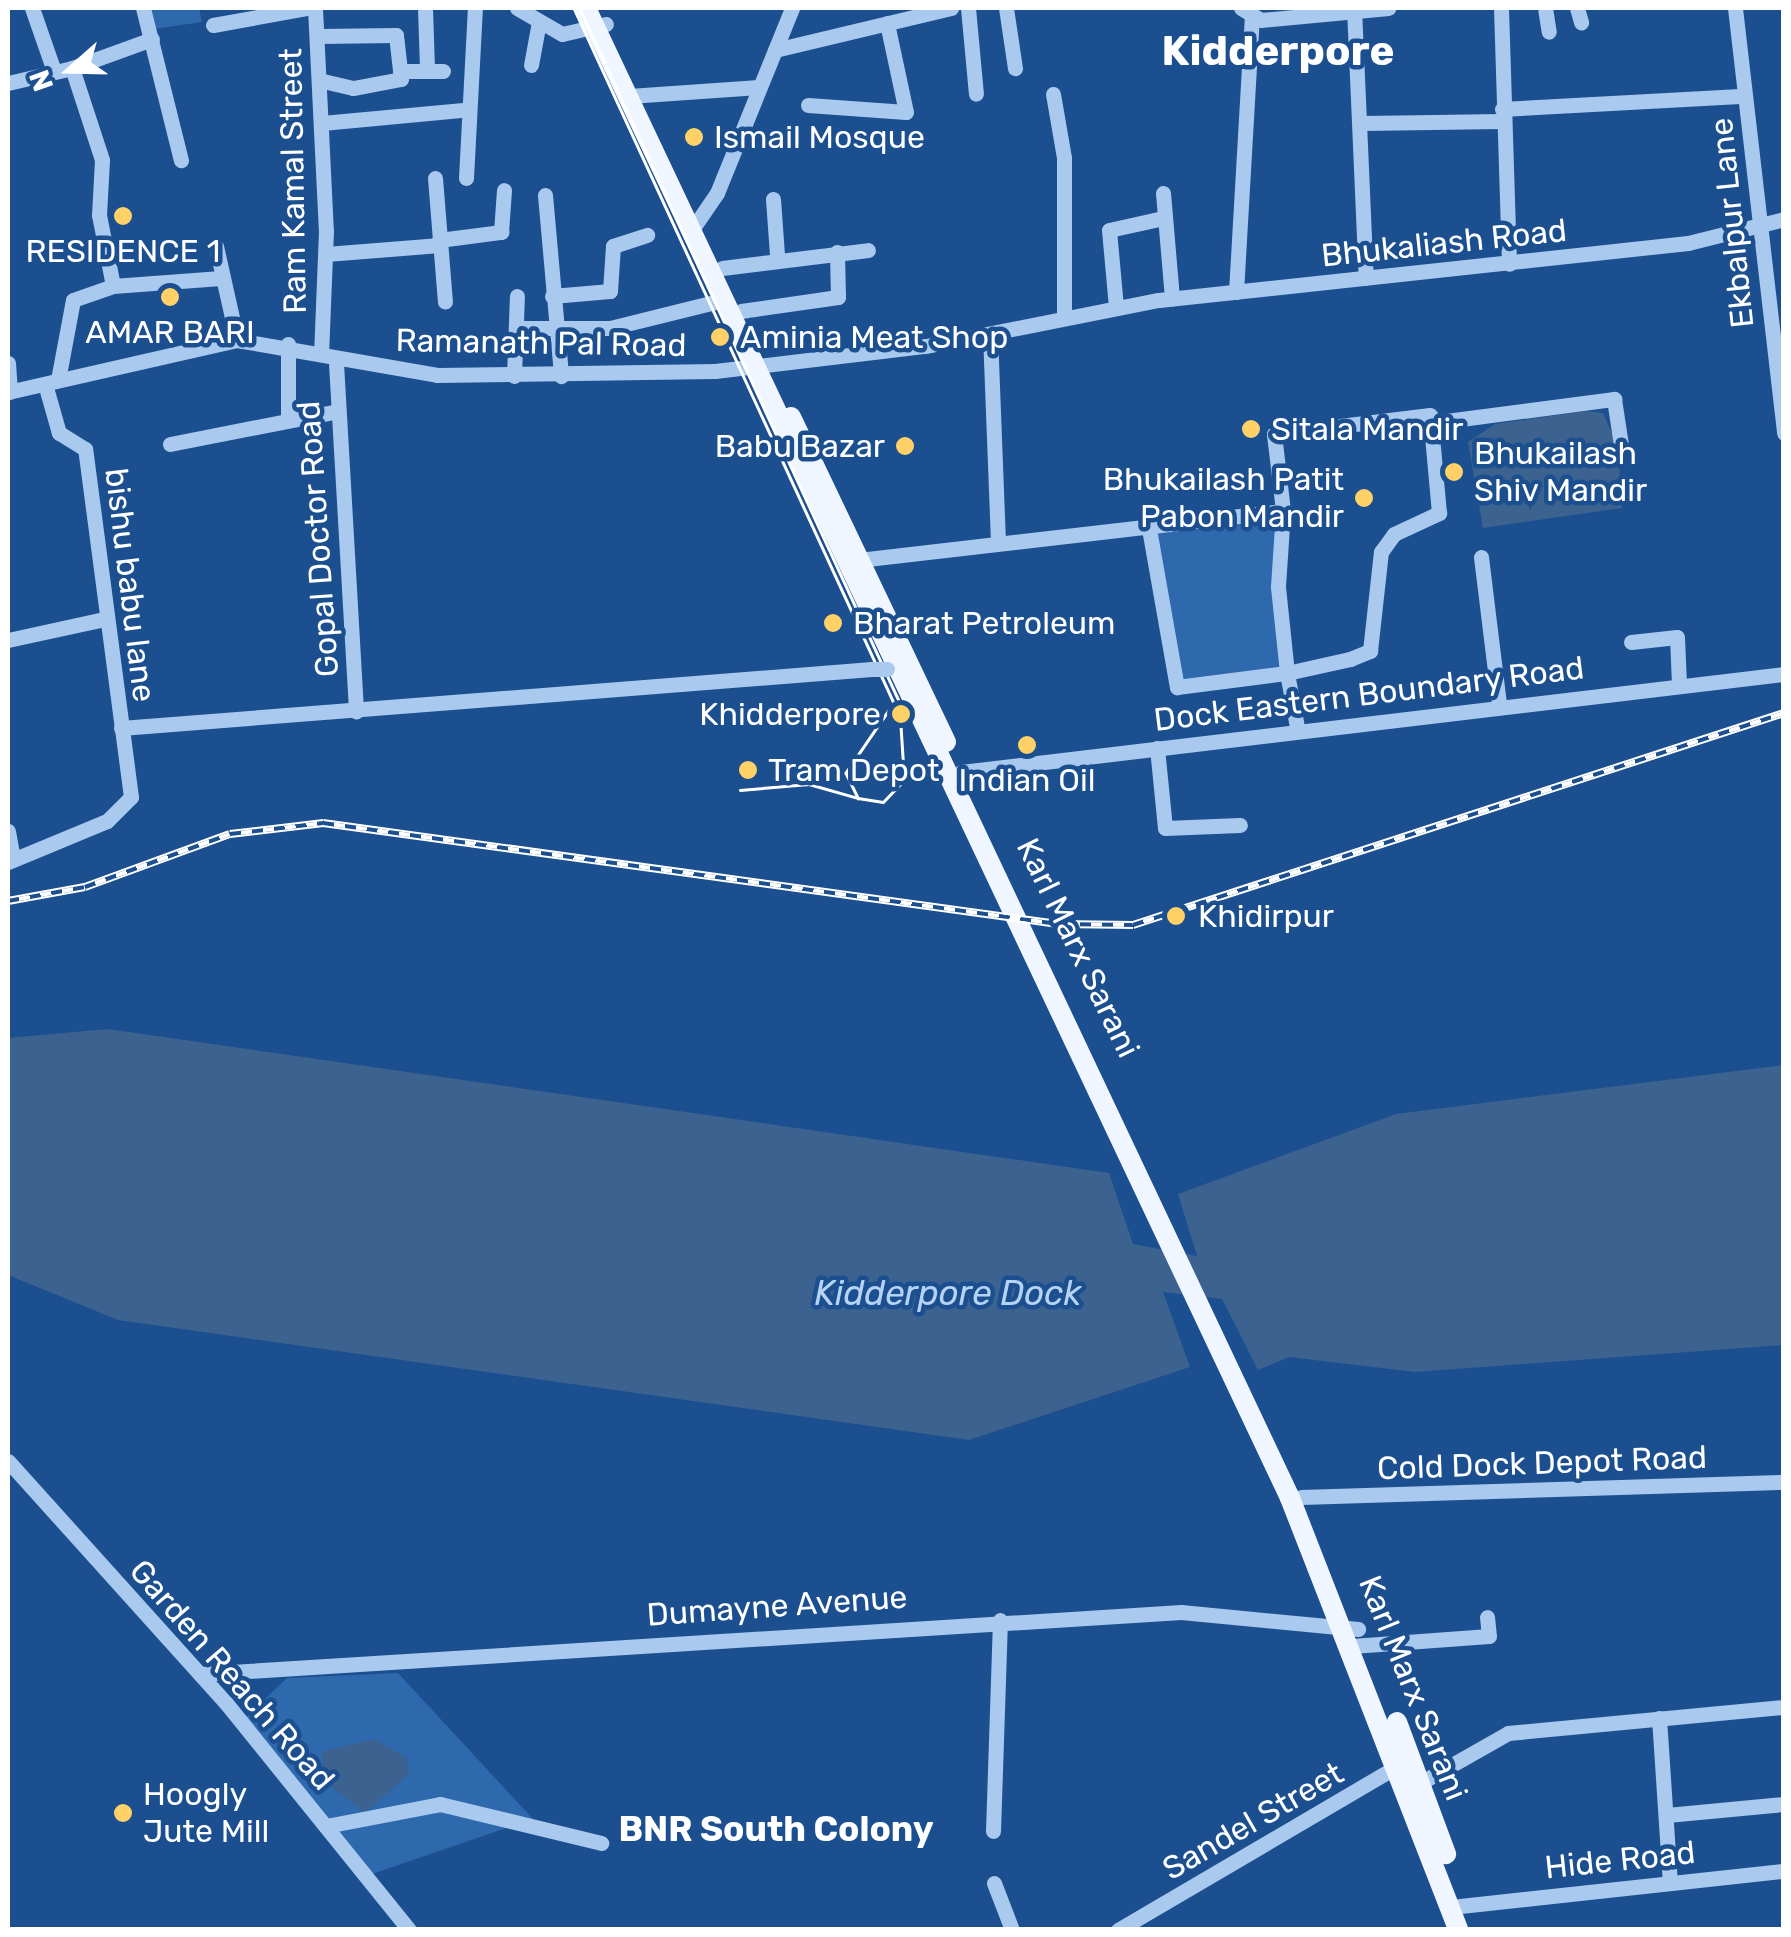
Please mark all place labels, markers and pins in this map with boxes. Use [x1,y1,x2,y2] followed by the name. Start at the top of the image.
[714,118,925,156] place label: Ismail Mosque
[683,126,705,148] marker: Ismail Mosque
[112,205,134,227] marker: RESIDENCE 1
[26,232,220,270] place label: RESIDENCE 1
[159,286,181,308] marker: AMAR BARI
[85,313,255,351] place label: AMAR BARI
[740,318,1008,356] place label: Aminia Meat Shop
[709,326,731,348] marker: Aminia Meat Shop
[1271,410,1464,448] place label: Sitala Mandir
[1240,418,1262,440] marker: Sitala Mandir
[715,427,885,465] place label: Babu Bazar
[894,435,916,457] marker: Babu Bazar
[1474,435,1648,510] place label: Bhukailash Shiv Mandir
[1103,461,1344,536] place label: Bhukailash Patit Pabon Mandir
[1443,461,1465,483] marker: Bhukailash Shiv Mandir
[1353,487,1375,509] marker: Bhukailash Patit Pabon Mandir
[853,604,1116,642] place label: Bharat Petroleum
[822,612,844,634] marker: Bharat Petroleum
[699,695,881,733] place label: Khidderpore
[890,703,912,725] marker: Khidderpore
[1016,734,1038,756] marker: Indian Oil
[768,751,940,789] place label: Tram Depot
[737,759,759,781] marker: Tram Depot
[959,761,1095,799] place label: Indian Oil
[1198,897,1334,935] place label: Khidirpur
[1163,903,1189,929] marker: Khidirpur
[143,1776,269,1851] place label: Hoogly Jute Mill
[112,1802,134,1824] marker: Hoogly Jute Mill

